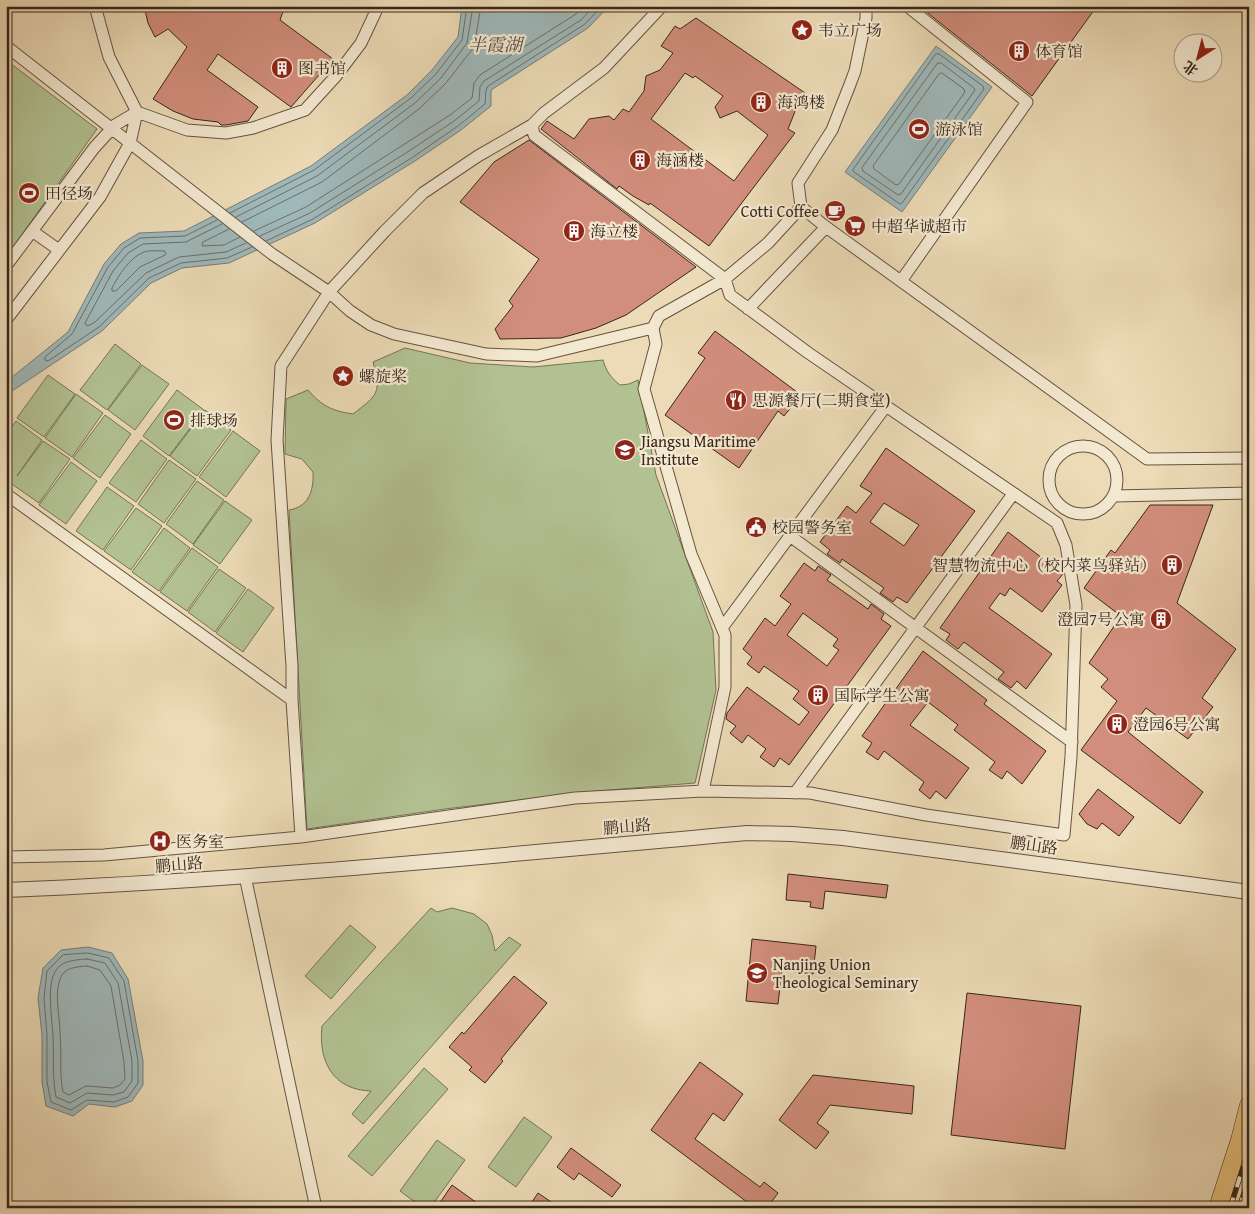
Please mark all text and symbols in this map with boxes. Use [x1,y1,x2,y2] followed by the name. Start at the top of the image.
[790,18,814,42] place icon: 韦立广场
[818,18,882,42] place label: 韦立广场
[468,31,525,58] water label: 半霞湖
[1172,32,1222,82] north arrow
[1007,39,1031,63] building icon: 体育馆
[1035,39,1083,63] place label: 体育馆
[270,56,294,80] building icon: 图书馆
[298,56,346,80] place label: 图书馆
[1179,56,1202,81] text: 北
[749,90,773,114] building icon: 海鸿楼
[777,90,825,114] place label: 海鸿楼
[907,117,931,141] sports icon: 游泳馆
[935,117,983,141] place label: 游泳馆
[628,148,652,172] building icon: 海涵楼
[656,148,704,172] place label: 海涵楼
[17,181,41,205] sports icon: 田径场
[45,181,93,205] place label: 田径场
[741,199,819,223] place label: Cotti Coffee
[823,199,847,223] cafe icon: Cotti Coffee
[843,214,867,238] supermarket icon: 中超华诚超市
[871,214,967,238] place label: 中超华诚超市
[562,219,586,243] building icon: 海立楼
[590,219,638,243] place label: 海立楼
[331,364,355,388] place icon: 螺旋桨
[359,364,407,388] place label: 螺旋桨
[724,388,748,412] restaurant icon: 思源餐厅(二期食堂)
[752,388,890,412] place label: 思源餐厅(二期食堂)
[162,408,186,432] sports icon: 排球场
[190,408,238,432] place label: 排球场
[639,429,756,471] place label: Jiangsu Maritime Institute
[613,438,637,462] school or university icon: Jiangsu Maritime Institute
[744,515,768,539] public building icon: 校园警务室
[772,515,852,539] place label: 校园警务室
[932,553,1156,577] place label: 智慧物流中心（校内菜鸟驿站）
[1160,553,1184,577] building icon: 智慧物流中心（校内菜鸟驿站）
[1057,607,1145,631] place label: 澄园7号公寓
[1149,607,1173,631] building icon: 澄园7号公寓
[806,683,830,707] building icon: 国际学生公寓
[834,683,930,707] place label: 国际学生公寓
[1105,712,1129,736] building icon: 澄园6号公寓
[1133,712,1221,736] place label: 澄园6号公寓
[602,812,652,840] street label: 鹏山路
[148,829,172,853] hospital icon: 医务室
[176,829,224,853] place label: 医务室
[1009,830,1059,860] street label: 鹏山路
[154,850,204,878] street label: 鹏山路
[773,952,918,994] place label: Nanjing Union Theological Seminary
[745,961,769,985] school or university icon: Nanjing Union Theological Seminary

